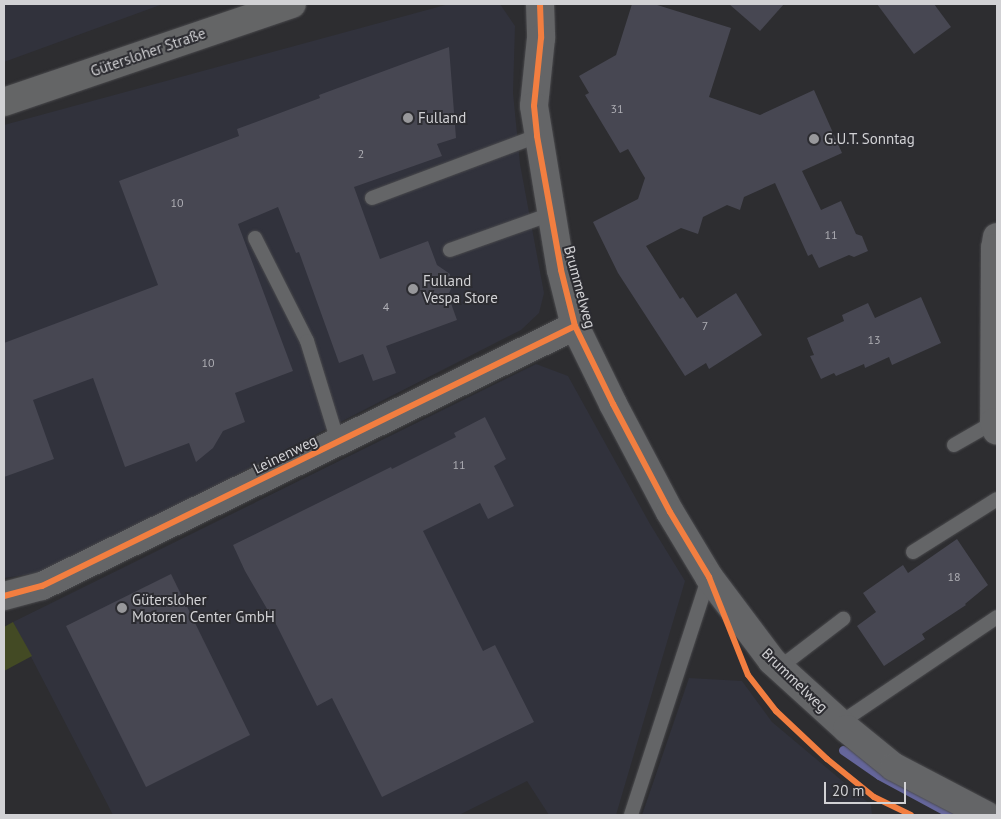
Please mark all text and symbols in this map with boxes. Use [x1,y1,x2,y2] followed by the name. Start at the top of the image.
[88,24,208,80] street label: Gütersloher Straße
[610,102,624,116] house number: 31
[418,109,466,127] place label: Fulland
[402,112,414,124] marker: Fulland
[824,130,916,148] place label: G.U.T. Sonntag
[808,133,820,145] marker: G.U.T. Sonntag
[358,147,364,161] house number: 2
[170,196,184,210] house number: 10
[824,228,838,242] house number: 11
[560,244,600,330] street label: Brummelweg
[423,271,498,306] place label: Fulland Vespa Store
[407,283,419,295] marker: Fulland Vespa Store
[383,300,389,314] house number: 4
[702,319,708,333] house number: 7
[867,333,881,347] house number: 13
[201,356,215,370] house number: 10
[250,431,320,477] street label: Leinenweg
[452,458,466,472] house number: 11
[947,570,961,584] house number: 18
[132,590,275,625] place label: Gütersloher Motoren Center GmbH
[116,602,128,614] marker: Gütersloher Motoren Center GmbH
[758,644,832,716] street label: Brummelweg
[826,772,908,804] scale bar
[832,781,865,800] text: 20 m

